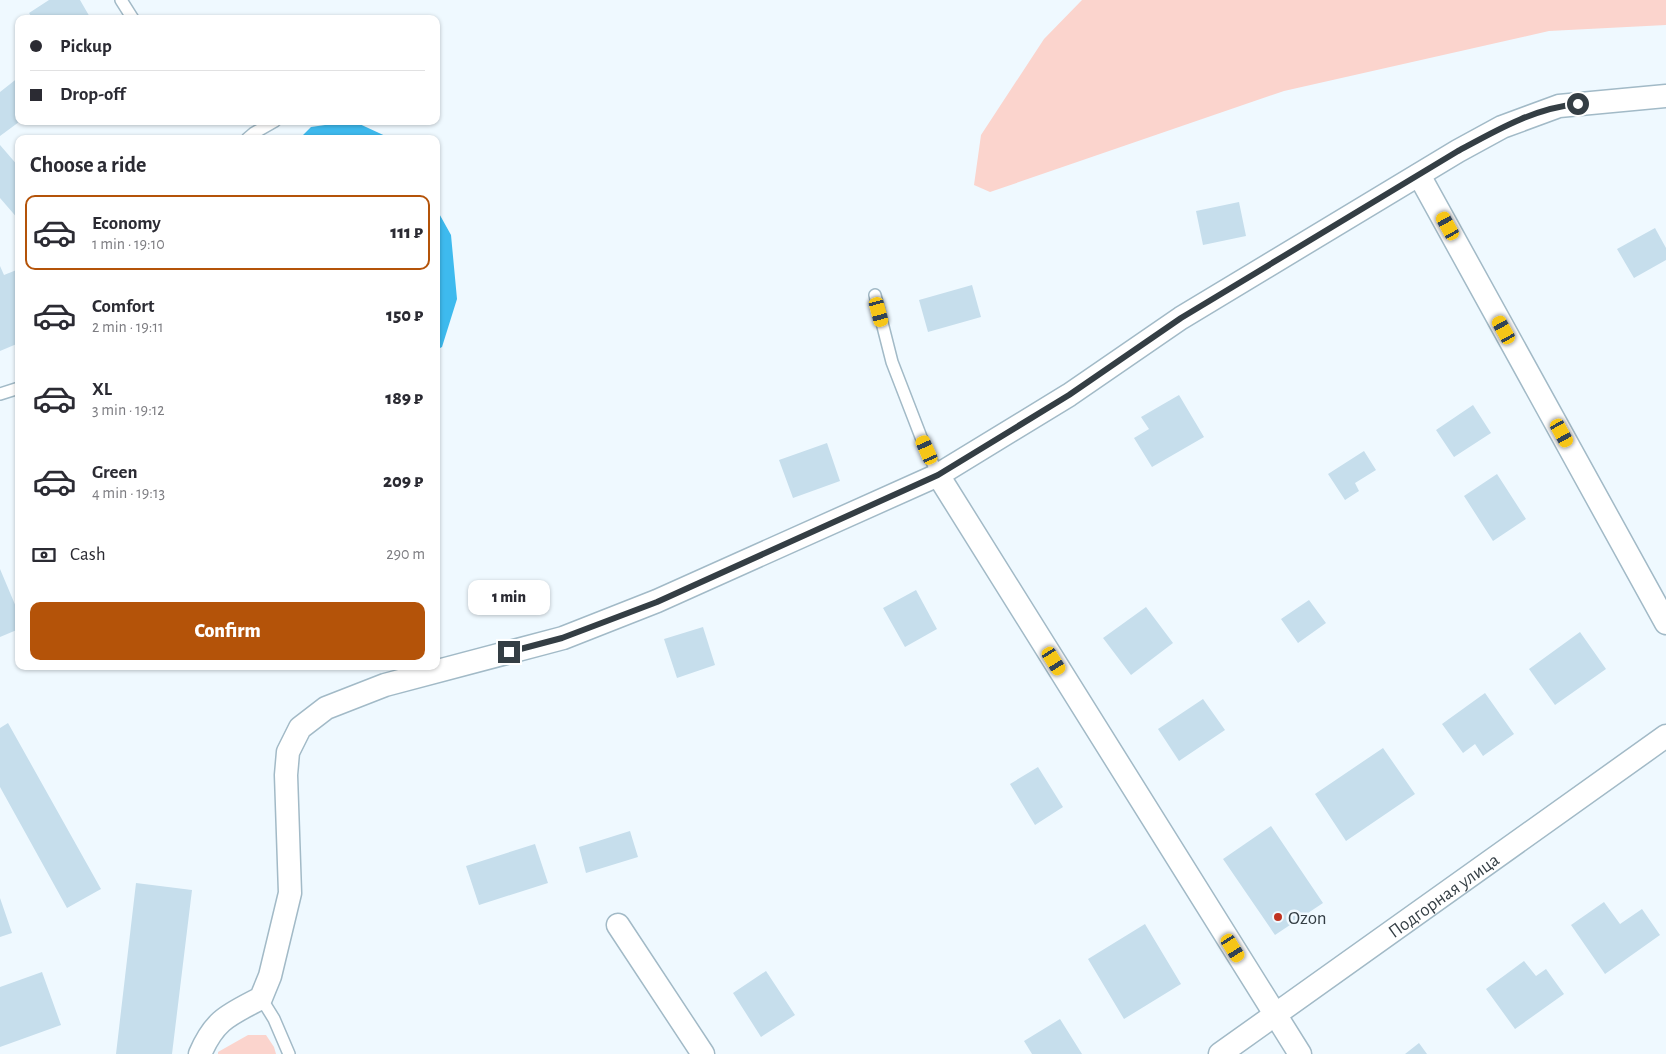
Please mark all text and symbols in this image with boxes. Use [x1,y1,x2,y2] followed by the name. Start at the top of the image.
[60,37,112,56] text: Pickup
[60,85,125,104] text: Drop-off
[1567,93,1589,115] route start
[30,154,146,176] text: Choose a ride
[1434,209,1461,243] car
[32,210,77,255] icon: car
[92,214,161,233] text: Economy
[390,223,423,242] text: 111 ₽
[92,236,165,252] text: 1 min · 19:10
[32,293,77,338] icon: car
[867,296,890,328] car
[92,297,154,316] text: Comfort
[386,306,423,325] text: 150 ₽
[1490,313,1517,347] car
[92,319,164,335] text: 2 min · 19:11
[32,376,77,421] icon: car
[92,380,112,399] text: XL
[385,389,423,408] text: 189 ₽
[92,402,165,418] text: 3 min · 19:12
[1548,416,1575,450] car
[914,433,939,467] car
[32,459,77,504] icon: car
[92,463,138,482] text: Green
[383,472,423,491] text: 209 ₽
[92,485,165,501] text: 4 min · 19:13
[30,541,58,569] icon: cash
[70,545,106,564] text: Cash
[386,546,425,562] text: 290 m
[468,580,550,614] callout: 1 min
[492,589,526,605] text: 1 min
[30,602,425,660] button: Confirm
[498,641,520,663] route end
[1039,644,1068,678] car
[1385,850,1503,942] street label: Подгорная улица
[1288,909,1327,928] place label: Ozon
[1272,911,1284,923] marker: Ozon
[1218,931,1247,965] car

